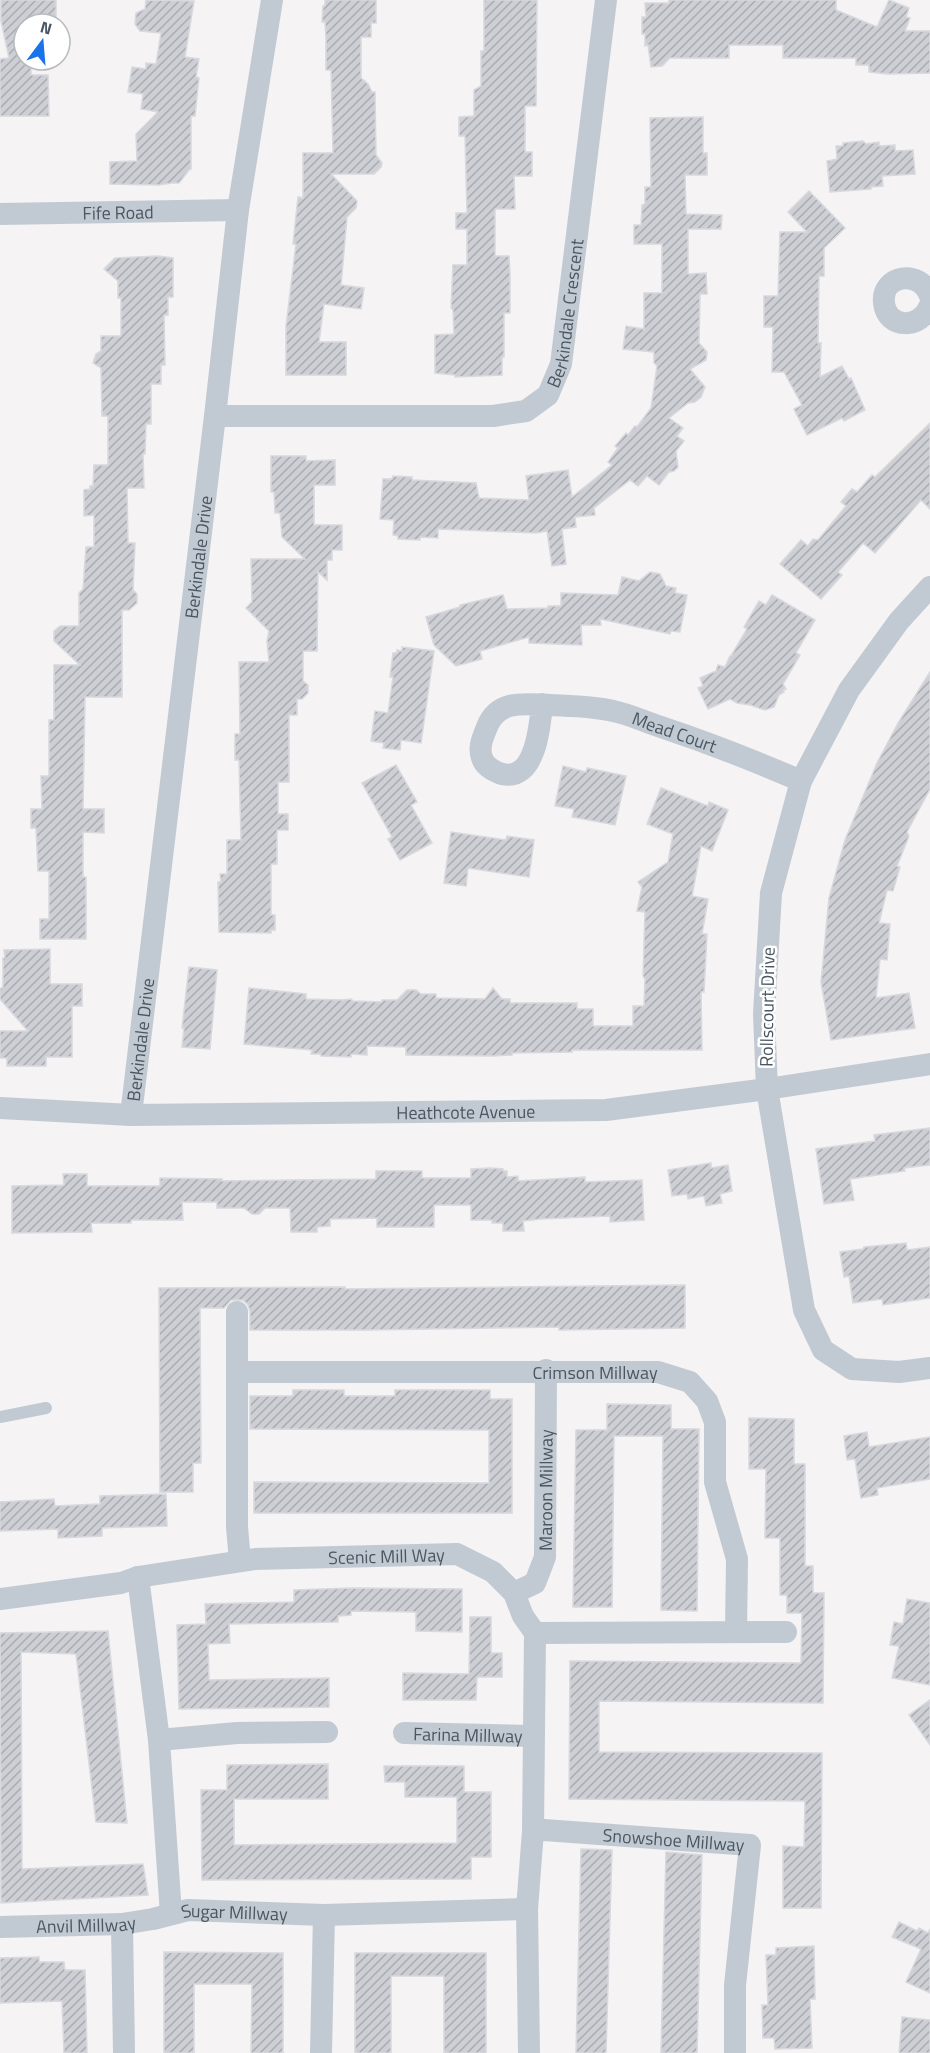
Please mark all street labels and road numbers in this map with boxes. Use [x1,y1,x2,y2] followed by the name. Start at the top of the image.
[82,198,154,226] street label: Fife Road
[539,237,590,392] street label: Berkindale Crescent
[177,494,219,620] street label: Berkindale Drive
[628,704,721,759] street label: Mead Court
[752,947,782,1067] street label: Rollscourt Drive
[119,976,161,1103] street label: Berkindale Drive
[396,1097,535,1126] street label: Heathcote Avenue
[532,1359,658,1386] street label: Crimson Millway
[532,1429,559,1551] street label: Maroon Millway
[328,1541,446,1571] street label: Scenic Mill Way
[413,1720,523,1749] street label: Farina Millway
[602,1821,746,1858] street label: Snowshoe Millway
[178,1896,288,1927] street label: Sugar Millway
[36,1908,138,1940] street label: Anvil Millway

